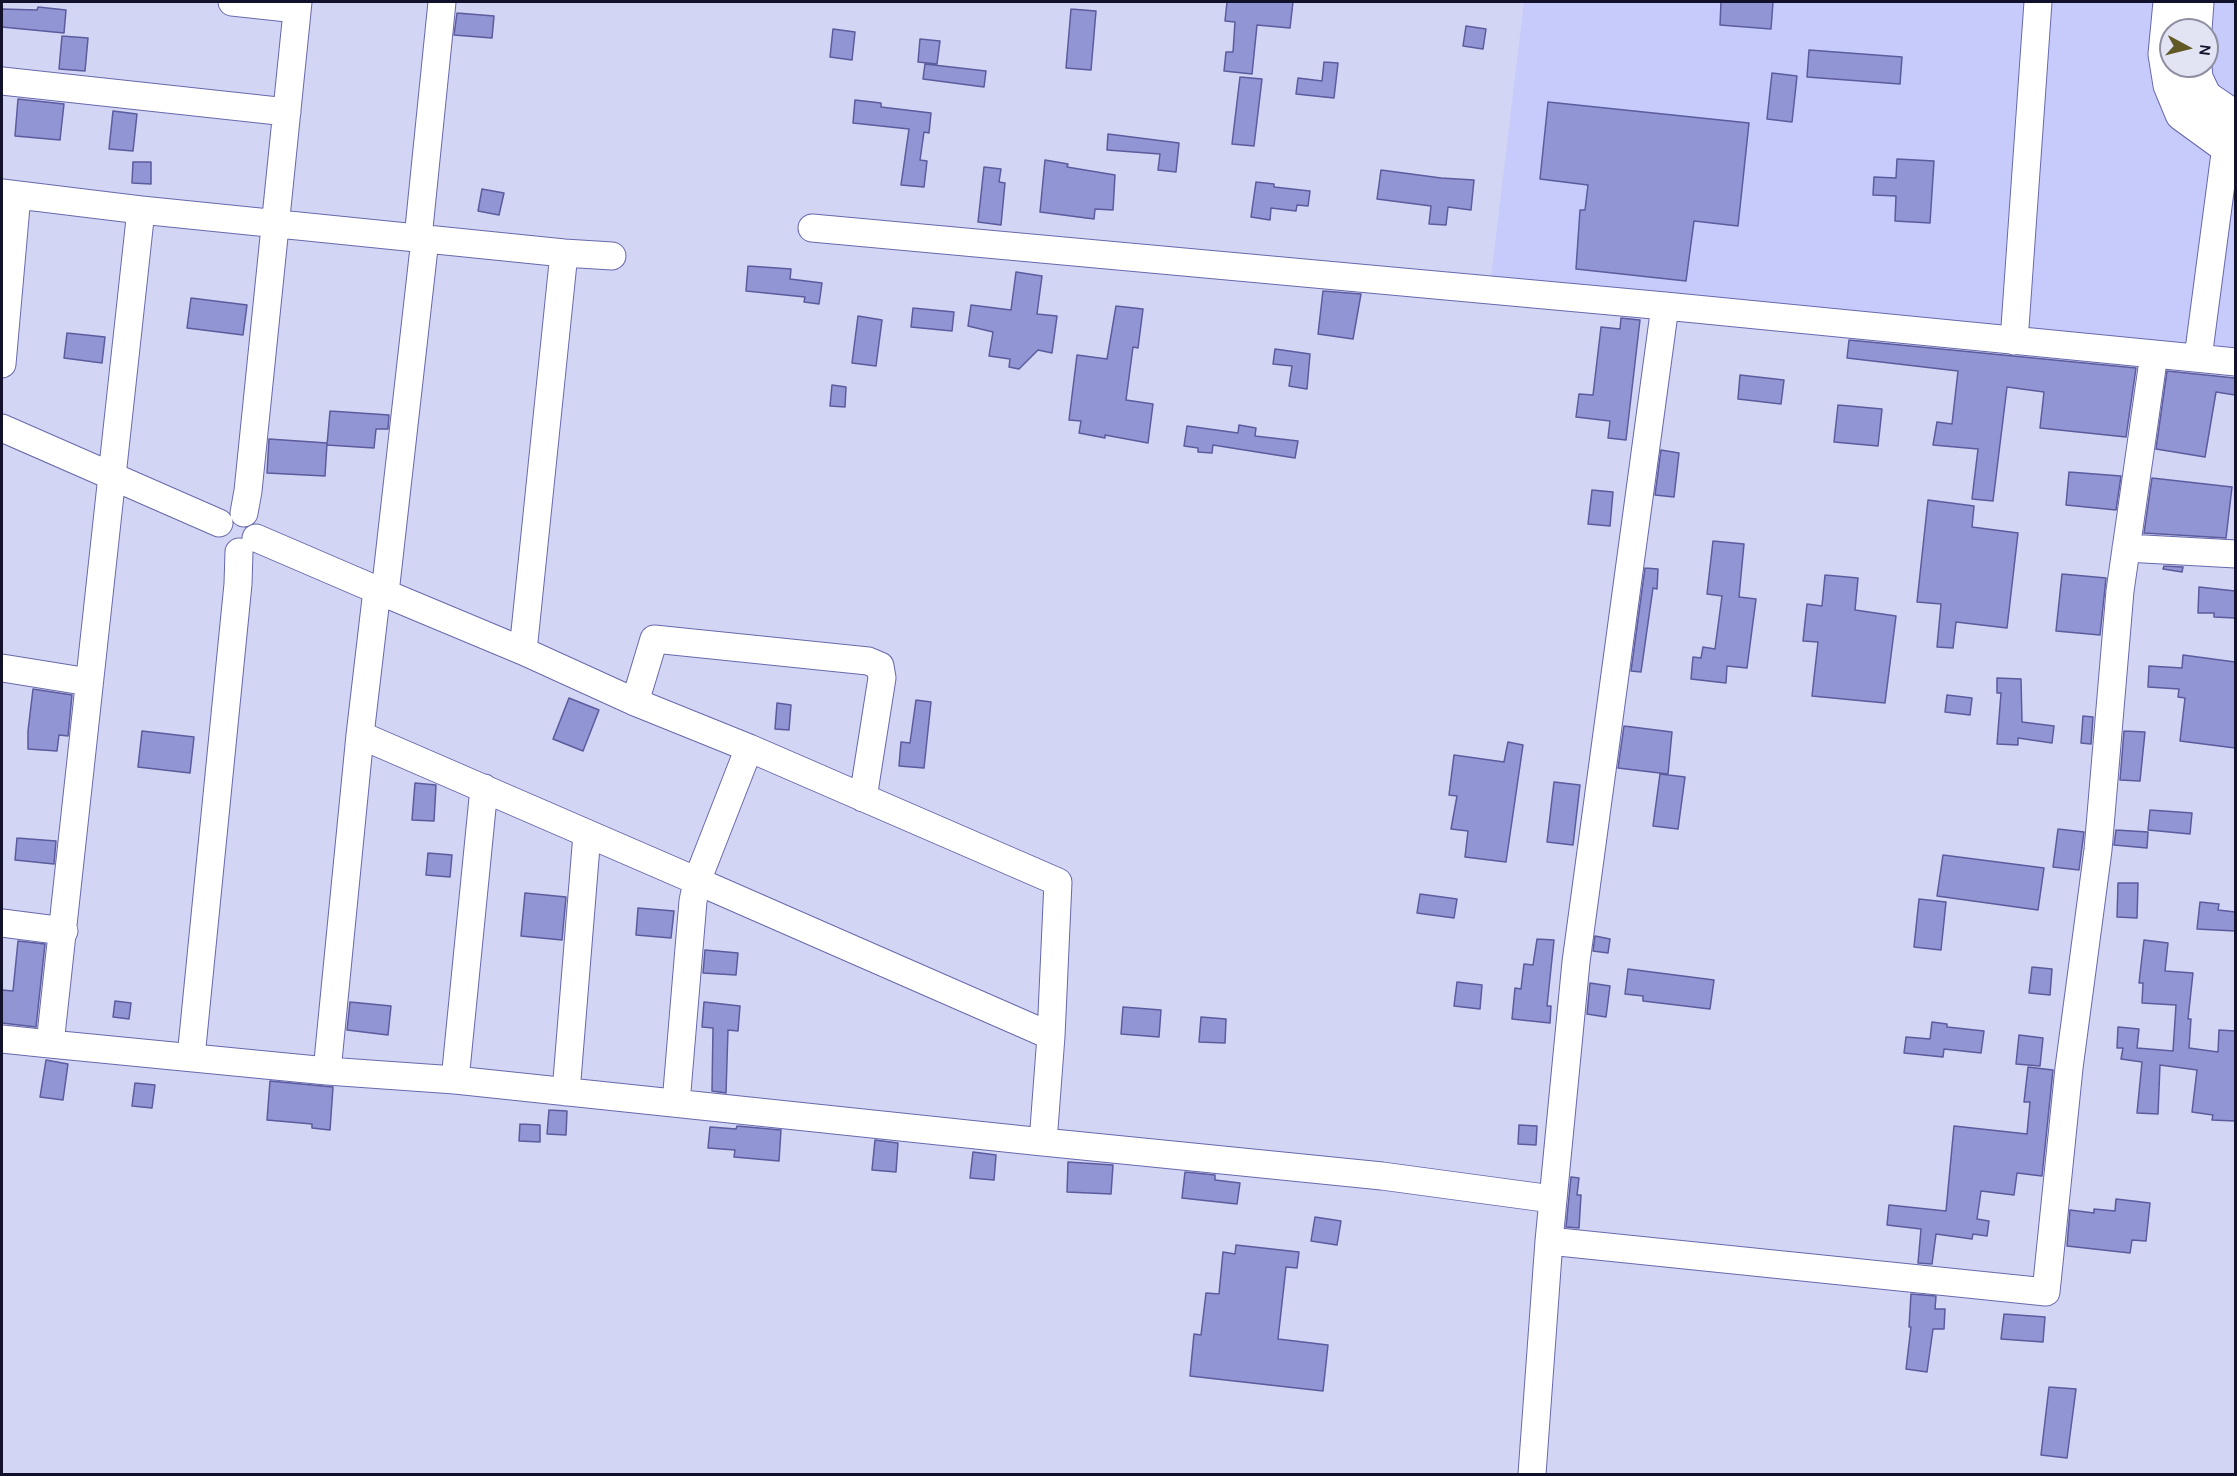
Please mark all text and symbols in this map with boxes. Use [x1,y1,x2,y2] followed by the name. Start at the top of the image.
[2159,18,2219,78] north arrow
[2195,43,2216,57] text: N

